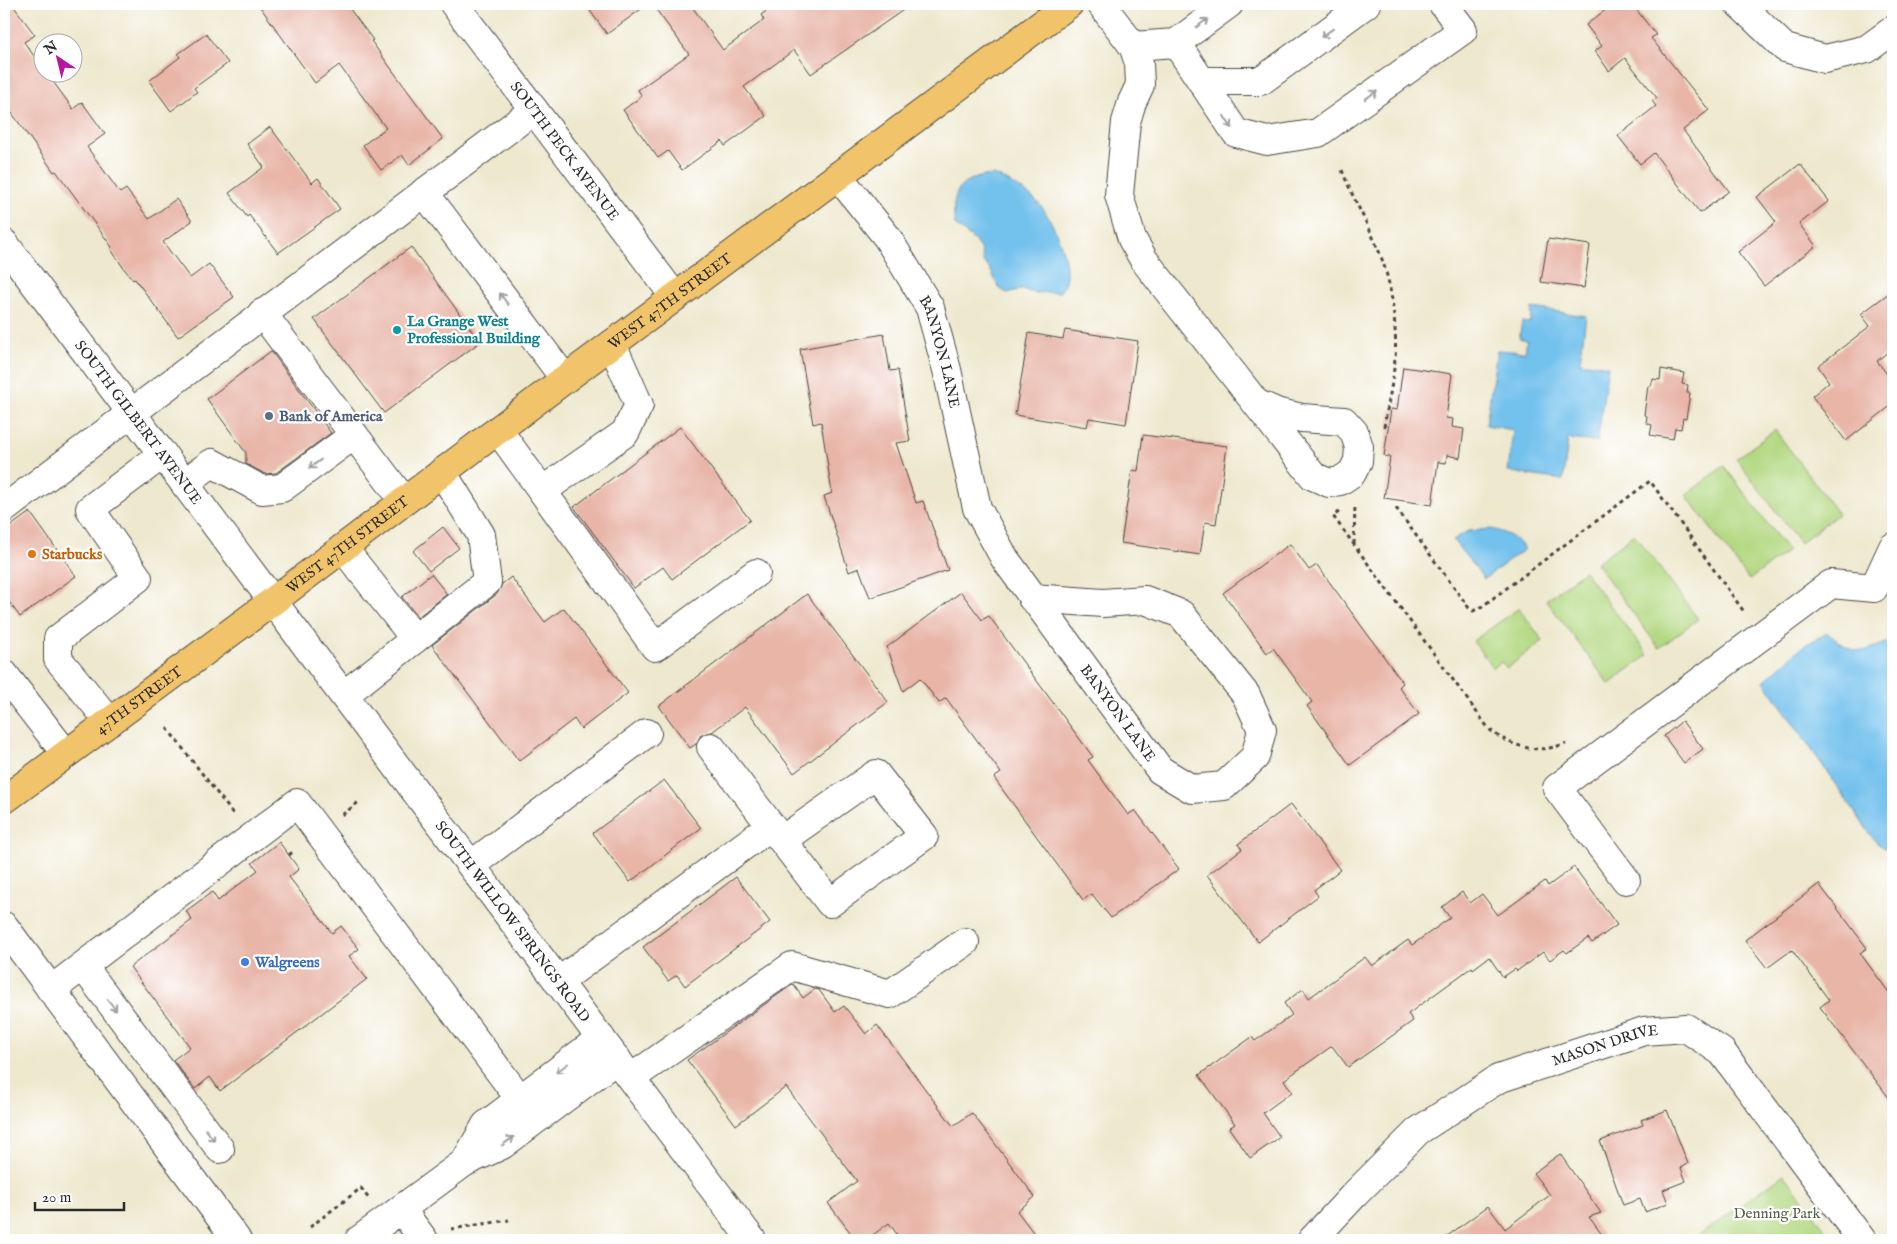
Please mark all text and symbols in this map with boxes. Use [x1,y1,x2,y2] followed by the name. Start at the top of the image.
[1195,18,1208,29] one-way arrow
[1321,27,1334,38] one-way arrow
[32,32,82,82] north arrow
[40,37,61,60] text: N
[506,78,623,225] street label: SOUTH PECK AVENUE
[1364,90,1378,100] one-way arrow
[1224,114,1234,128] one-way arrow
[604,249,736,354] street label: WEST 47TH STREET
[915,292,964,410] street label: BANYON LANE
[498,293,509,306] one-way arrow
[407,312,541,348] place label: La Grange West Professional Building
[391,324,403,336] marker: La Grange West Professional Building
[70,337,206,508] street label: SOUTH GILBERT AVENUE
[279,407,383,426] place label: Bank of America
[263,410,275,422] marker: Bank of America
[308,459,322,469] one-way arrow
[282,492,413,598] street label: WEST 47TH STREET
[42,545,103,564] place label: Starbucks
[26,548,38,560] marker: Starbucks
[1076,661,1160,766] street label: BANYON LANE
[92,662,186,739] street label: 47TH STREET
[431,817,594,1026] street label: SOUTH WILLOW SPRINGS ROAD
[254,953,320,972] place label: Walgreens
[239,956,251,968] marker: Walgreens
[107,998,117,1012] one-way arrow
[1550,1021,1659,1071] street label: MASON DRIVE
[556,1062,569,1073] one-way arrow
[204,1128,215,1141] one-way arrow
[501,1135,514,1146] one-way arrow
[35,1179,124,1211] scale bar
[42,1188,72,1207] text: 20 m
[1734,1204,1821,1223] park label: Denning Park

